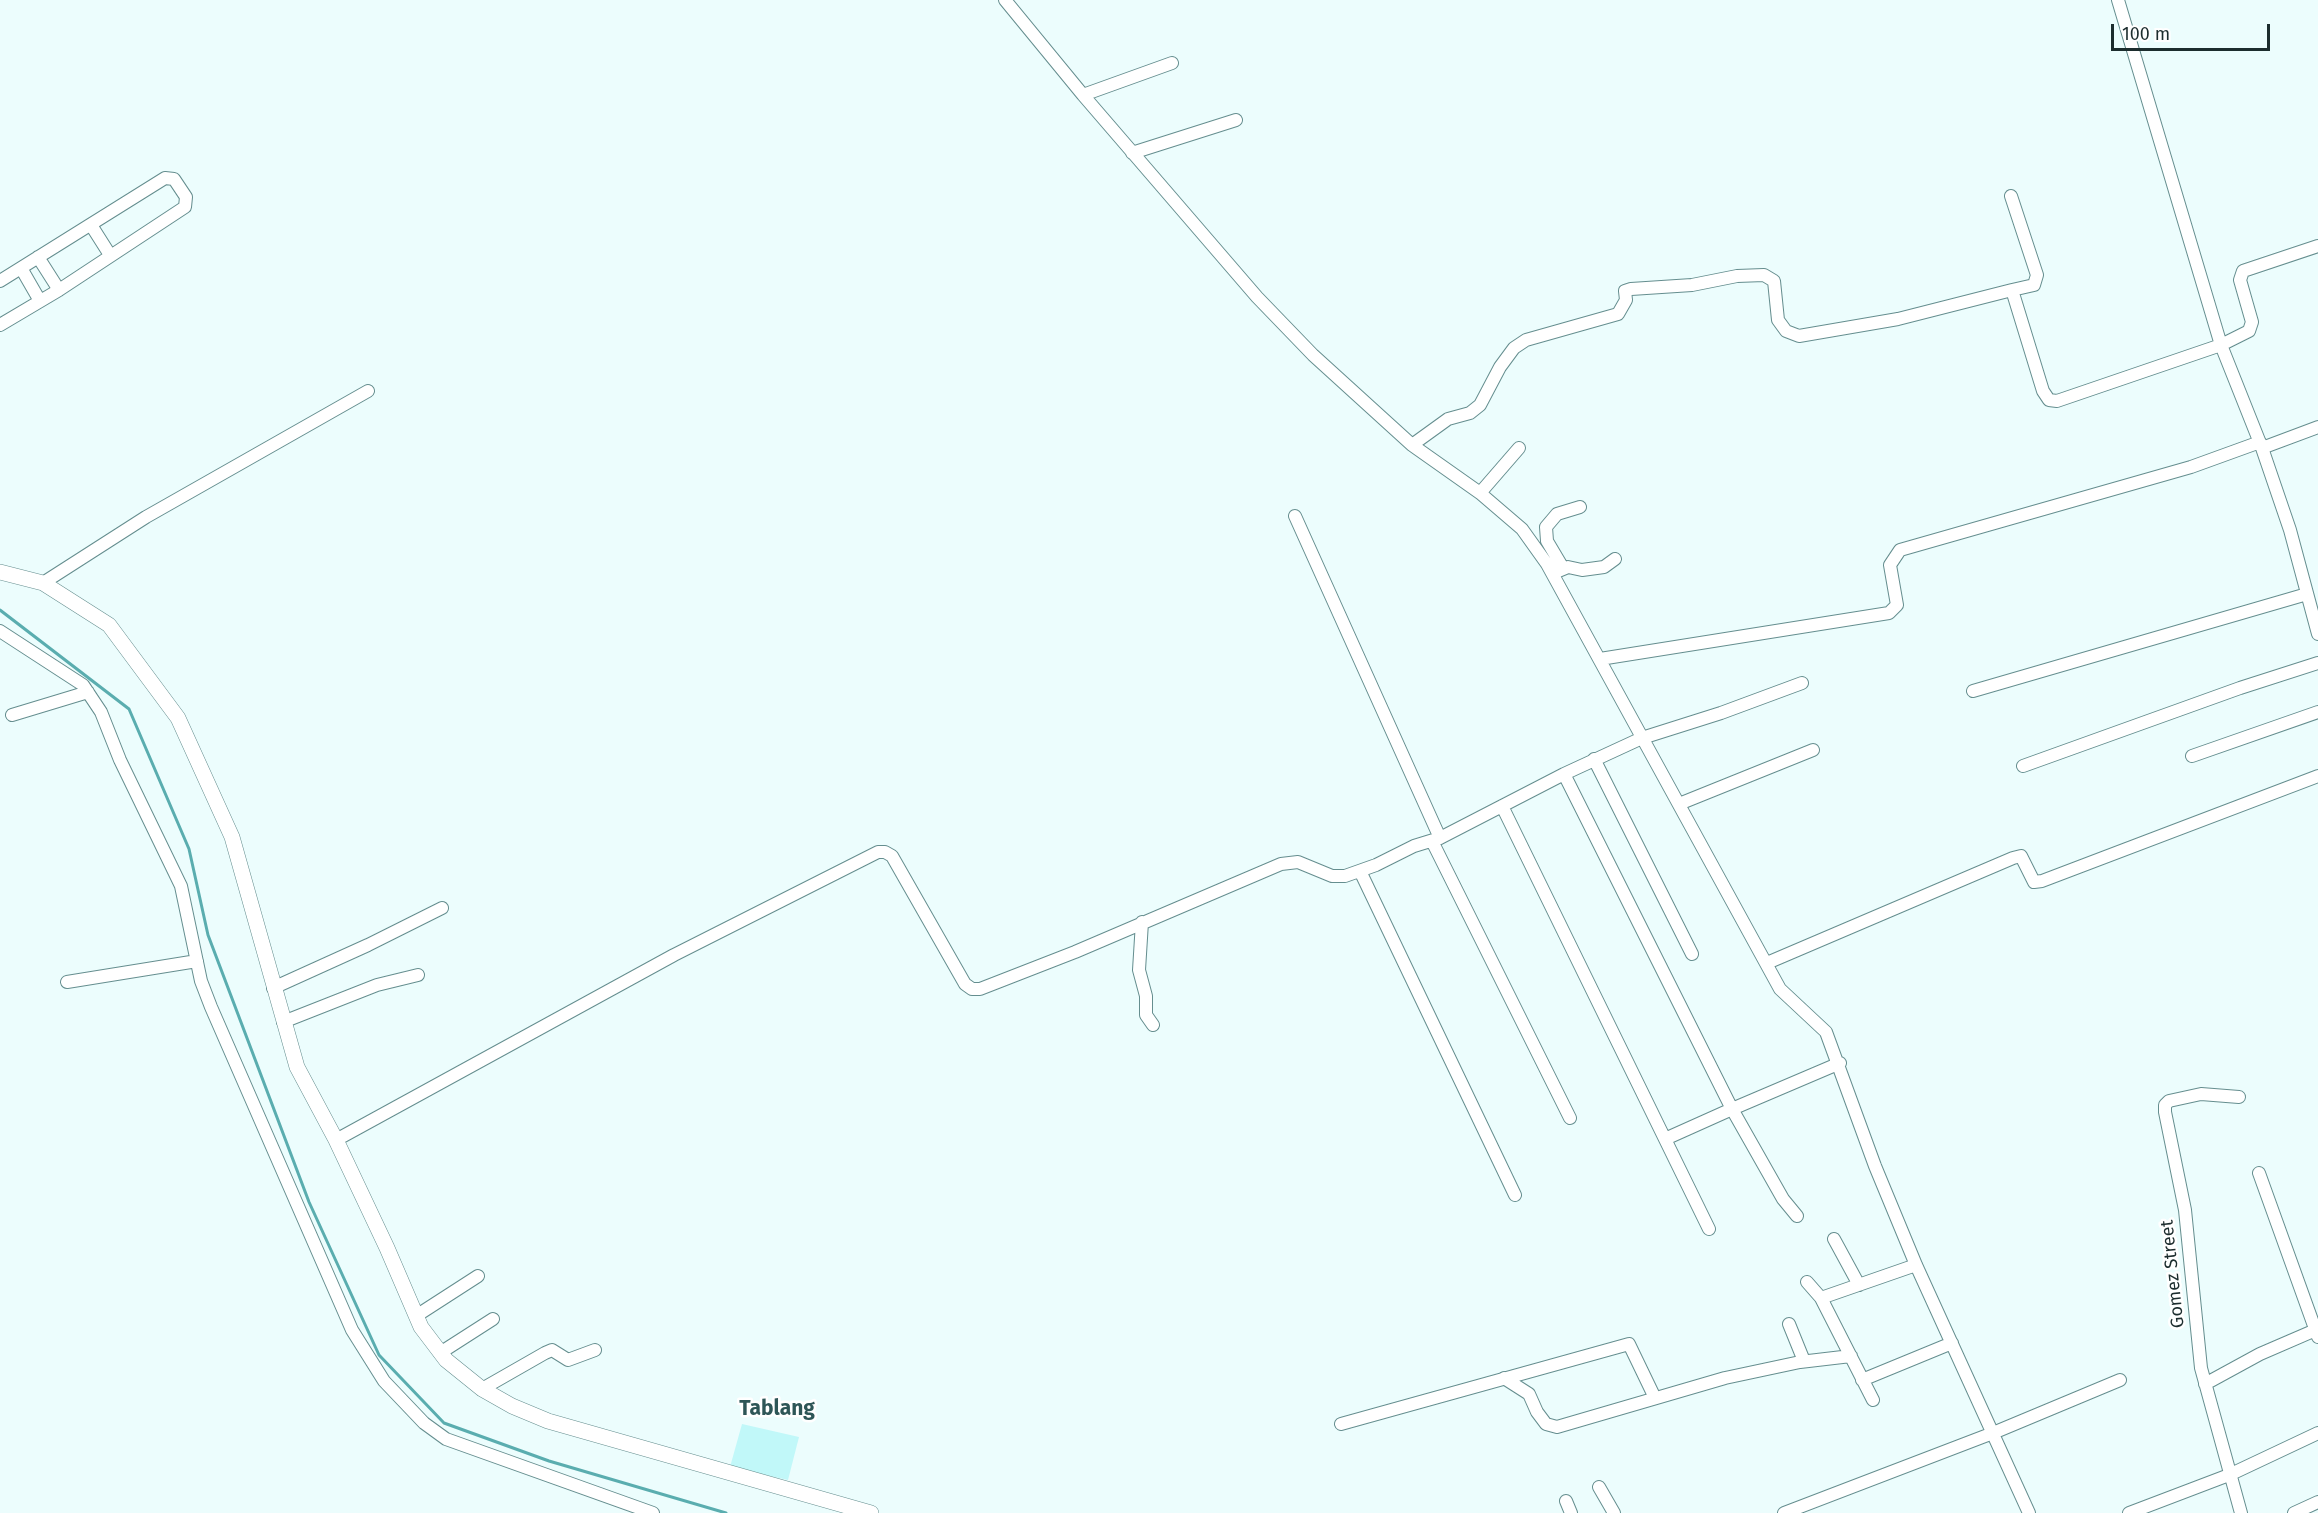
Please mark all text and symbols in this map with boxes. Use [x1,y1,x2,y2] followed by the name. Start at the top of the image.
[2114,12,2273,50] scale bar
[2122,23,2170,45] text: 100 m
[2157,1219,2189,1329] street label: Gomez Street
[739,1396,815,1422] district label: Tablang

